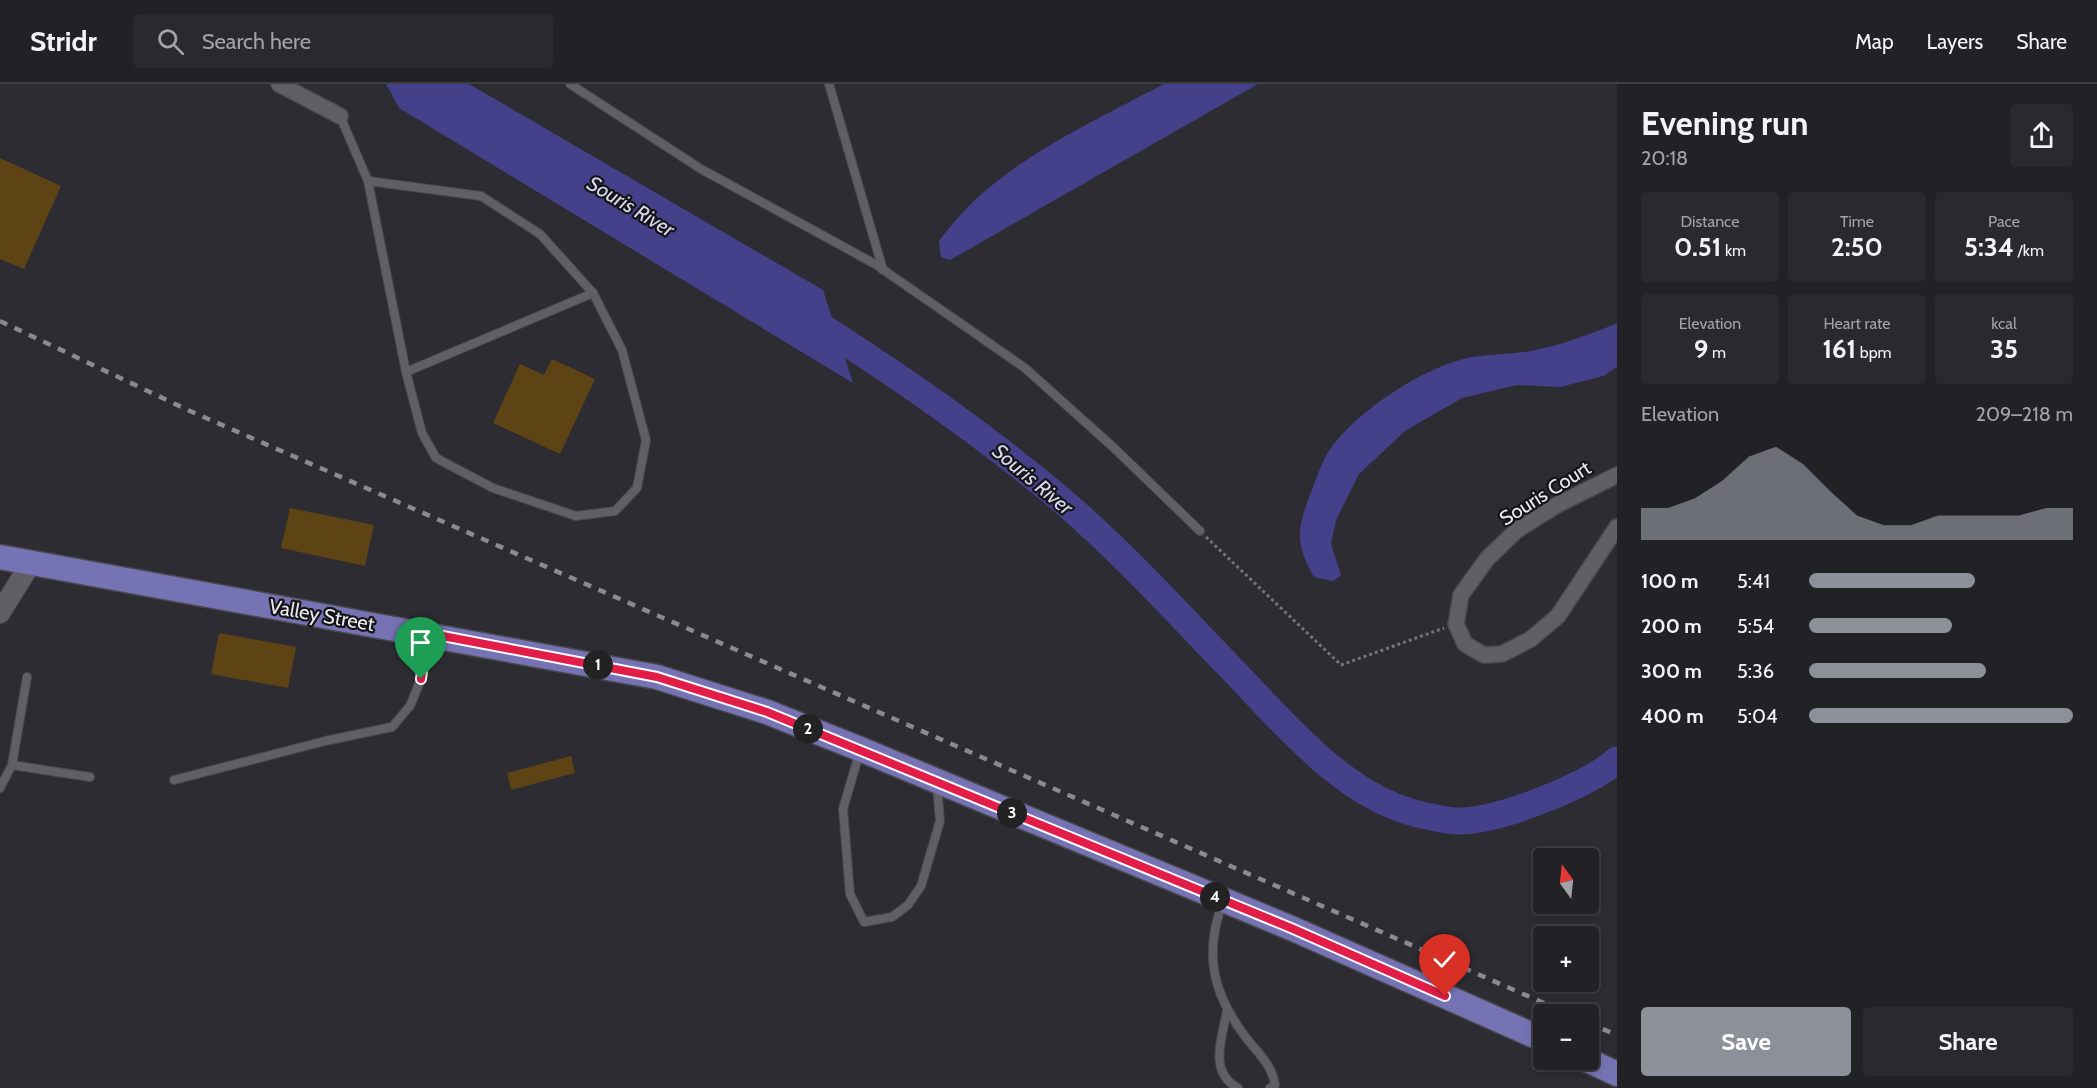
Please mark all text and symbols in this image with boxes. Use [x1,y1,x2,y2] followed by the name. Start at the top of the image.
[133,14,553,68] search box
[30,24,97,58] text: Stridr
[154,25,187,58] icon: search
[202,28,311,55] text: Search here
[1855,29,1894,54] text: Map
[1927,29,1983,54] text: Layers
[2016,29,2067,54] text: Share
[1641,103,1808,143] text: Evening run
[2010,104,2073,167] button: share
[1641,146,1688,170] text: 20:18
[583,170,680,243] water label: Souris River
[1681,212,1739,231] text: Distance
[1840,212,1874,231] text: Time
[1988,212,2020,231] text: Pace
[1674,231,1721,263] text: 0.51
[1831,231,1883,263] text: 2:50
[1964,231,2014,263] text: 5:34
[1721,241,1746,260] text: km
[2014,241,2044,260] text: /km
[1679,314,1741,333] text: Elevation
[1824,314,1890,333] text: Heart rate
[1991,314,2017,333] text: kcal
[1694,333,1708,365] text: 9
[1822,333,1856,365] text: 161
[1990,333,2018,365] text: 35
[1708,343,1726,362] text: m
[1856,343,1892,362] text: bpm
[1641,402,1719,426] text: Elevation
[1976,402,2073,426] text: 209–218 m
[988,438,1079,521] water label: Souris River
[1495,455,1595,530] street label: Souris Court
[1641,569,1699,593] text: 100 m
[1737,569,1770,593] text: 5:41
[267,594,377,636] street label: Valley Street
[1641,614,1702,638] text: 200 m
[1737,614,1774,638] text: 5:54
[395,617,446,679] pin
[404,626,437,659] icon: arrive
[583,650,613,680] pin: 1
[595,655,601,674] text: 1
[1641,659,1702,683] text: 300 m
[1737,659,1774,683] text: 5:36
[1641,704,1704,728] text: 400 m
[1737,704,1778,728] text: 5:04
[793,714,823,744] pin: 2
[804,719,812,738] text: 2
[997,798,1027,828] pin: 3
[1008,803,1016,822] text: 3
[1533,848,1599,914] north arrow
[1533,848,1599,1070] map controls
[1200,882,1230,912] pin: 4
[1210,887,1220,906] text: 4
[1533,926,1599,992] button: +
[1419,934,1470,996] pin
[1428,943,1461,976] icon: check
[1533,1004,1599,1070] button: −
[1641,1007,1851,1076] button: Save
[1863,1007,2073,1076] button: Share

